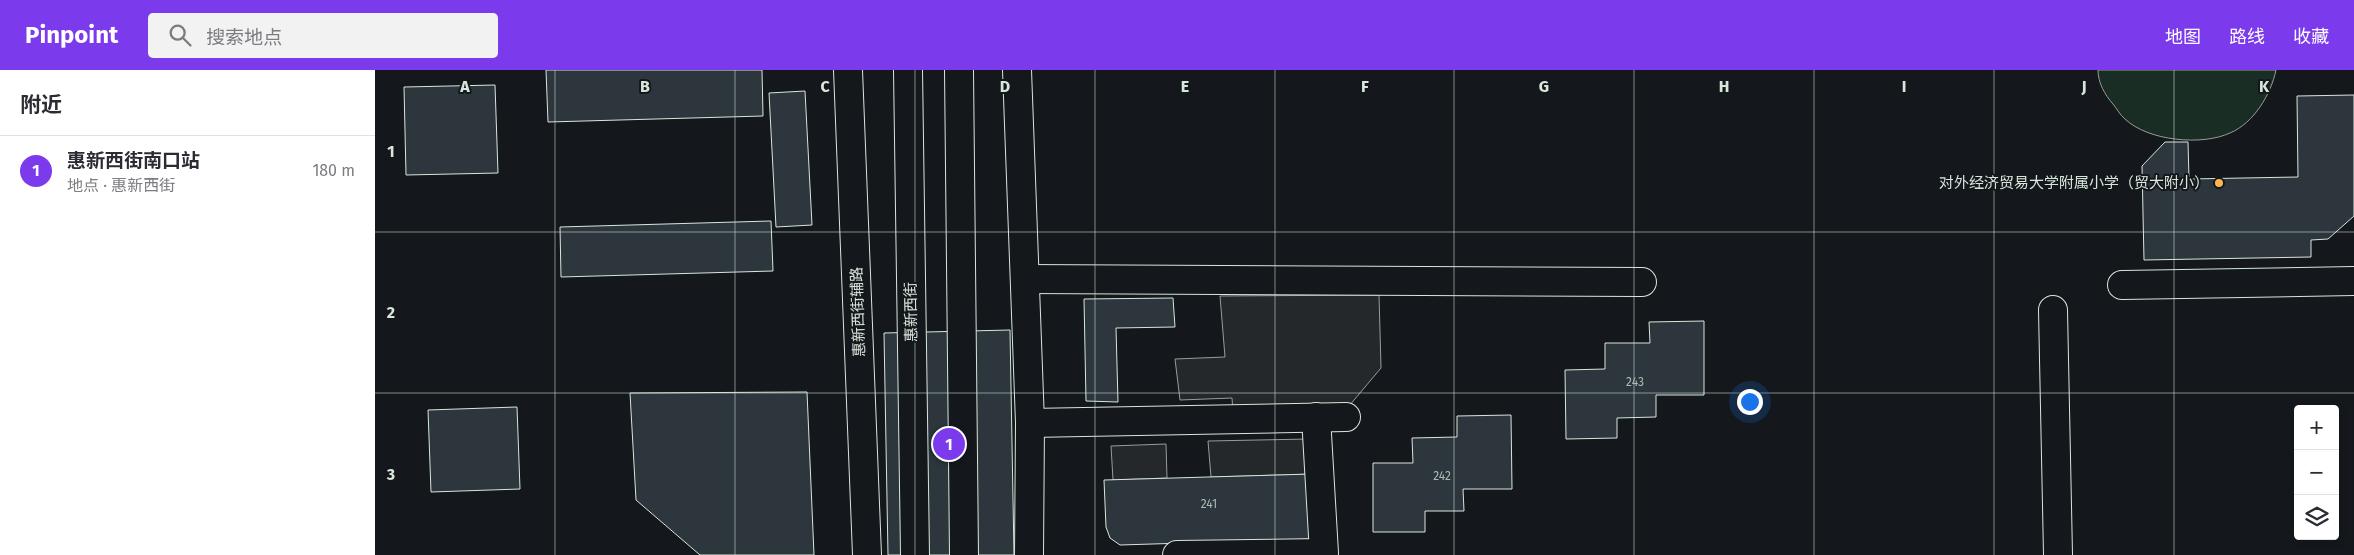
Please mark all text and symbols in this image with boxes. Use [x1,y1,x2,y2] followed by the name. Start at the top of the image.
[148,13,498,58] search box
[25,21,118,49] text: Pinpoint
[166,21,194,49] icon: search
[206,26,282,49] text: 搜索地点
[2165,26,2201,48] text: 地图
[2229,26,2265,48] text: 路线
[2293,26,2329,48] text: 收藏
[459,77,470,96] text: A
[640,77,650,96] text: B
[820,77,830,96] text: C
[1000,77,1010,96] text: D
[1181,77,1189,96] text: E
[1361,77,1369,96] text: F
[1539,77,1549,96] text: G
[1719,77,1729,96] text: H
[1902,77,1906,96] text: I
[2080,77,2087,96] text: J
[2259,77,2270,96] text: K
[20,92,62,118] text: 附近
[387,142,395,161] text: 1
[67,149,200,172] text: 惠新西街南口站
[32,161,40,180] text: 1
[312,161,355,180] text: 180 m
[1939,174,2209,192] place label: 对外经济贸易大学附属小学（贸大附小）
[67,176,175,195] text: 地点 · 惠新西街
[2213,177,2225,189] marker: 对外经济贸易大学附属小学（贸大附小）
[847,267,869,357] street label: 惠新西街辅路
[901,282,921,342] street label: 惠新西街
[387,303,395,322] text: 2
[1626,375,1644,389] house number: 243
[1737,389,1763,415] your location
[2294,405,2339,540] map controls
[2294,405,2339,450] button: +
[933,425,965,463] pin: 1
[2294,450,2339,495] button: −
[386,465,395,484] text: 3
[1433,469,1451,483] house number: 242
[2294,495,2339,540] button: layers
[1201,497,1217,511] house number: 241

